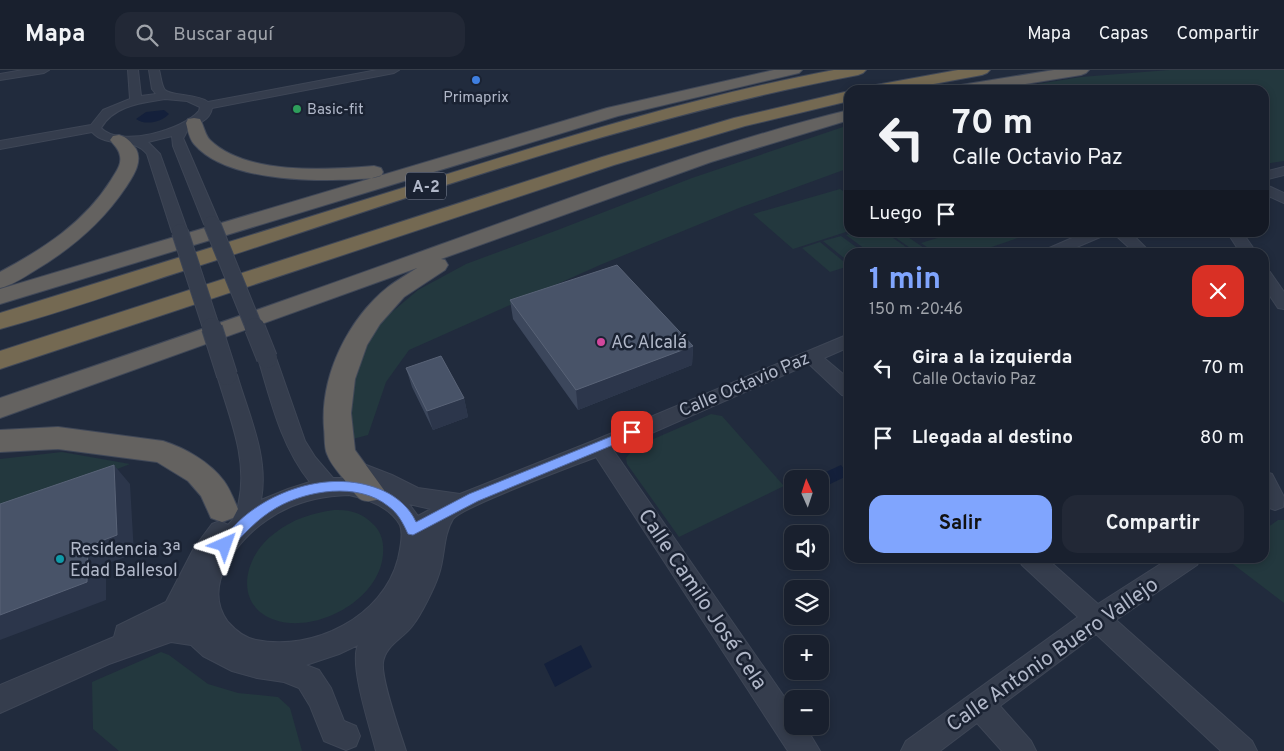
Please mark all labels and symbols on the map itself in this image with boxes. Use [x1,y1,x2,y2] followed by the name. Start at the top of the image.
[470,74,482,86] marker: Primaprix
[443,89,509,108] place label: Primaprix
[307,101,364,120] place label: Basic-fit
[291,103,303,115] marker: Basic-fit
[406,172,446,200] road number: A-2
[611,332,687,355] place label: AC Alcalá
[595,336,607,348] marker: AC Alcalá
[676,347,813,423] street label: Calle Octavio Paz
[611,411,653,453] pin
[784,470,829,515] north arrow
[631,504,772,695] street label: Calle Camilo José Cela
[198,518,250,570] position arrow
[70,539,181,583] place label: Residencia 3ª Edad Ballesol
[54,553,66,565] marker: Residencia 3ª Edad Ballesol
[941,572,1164,739] street label: Calle Antonio Buero Vallejo

